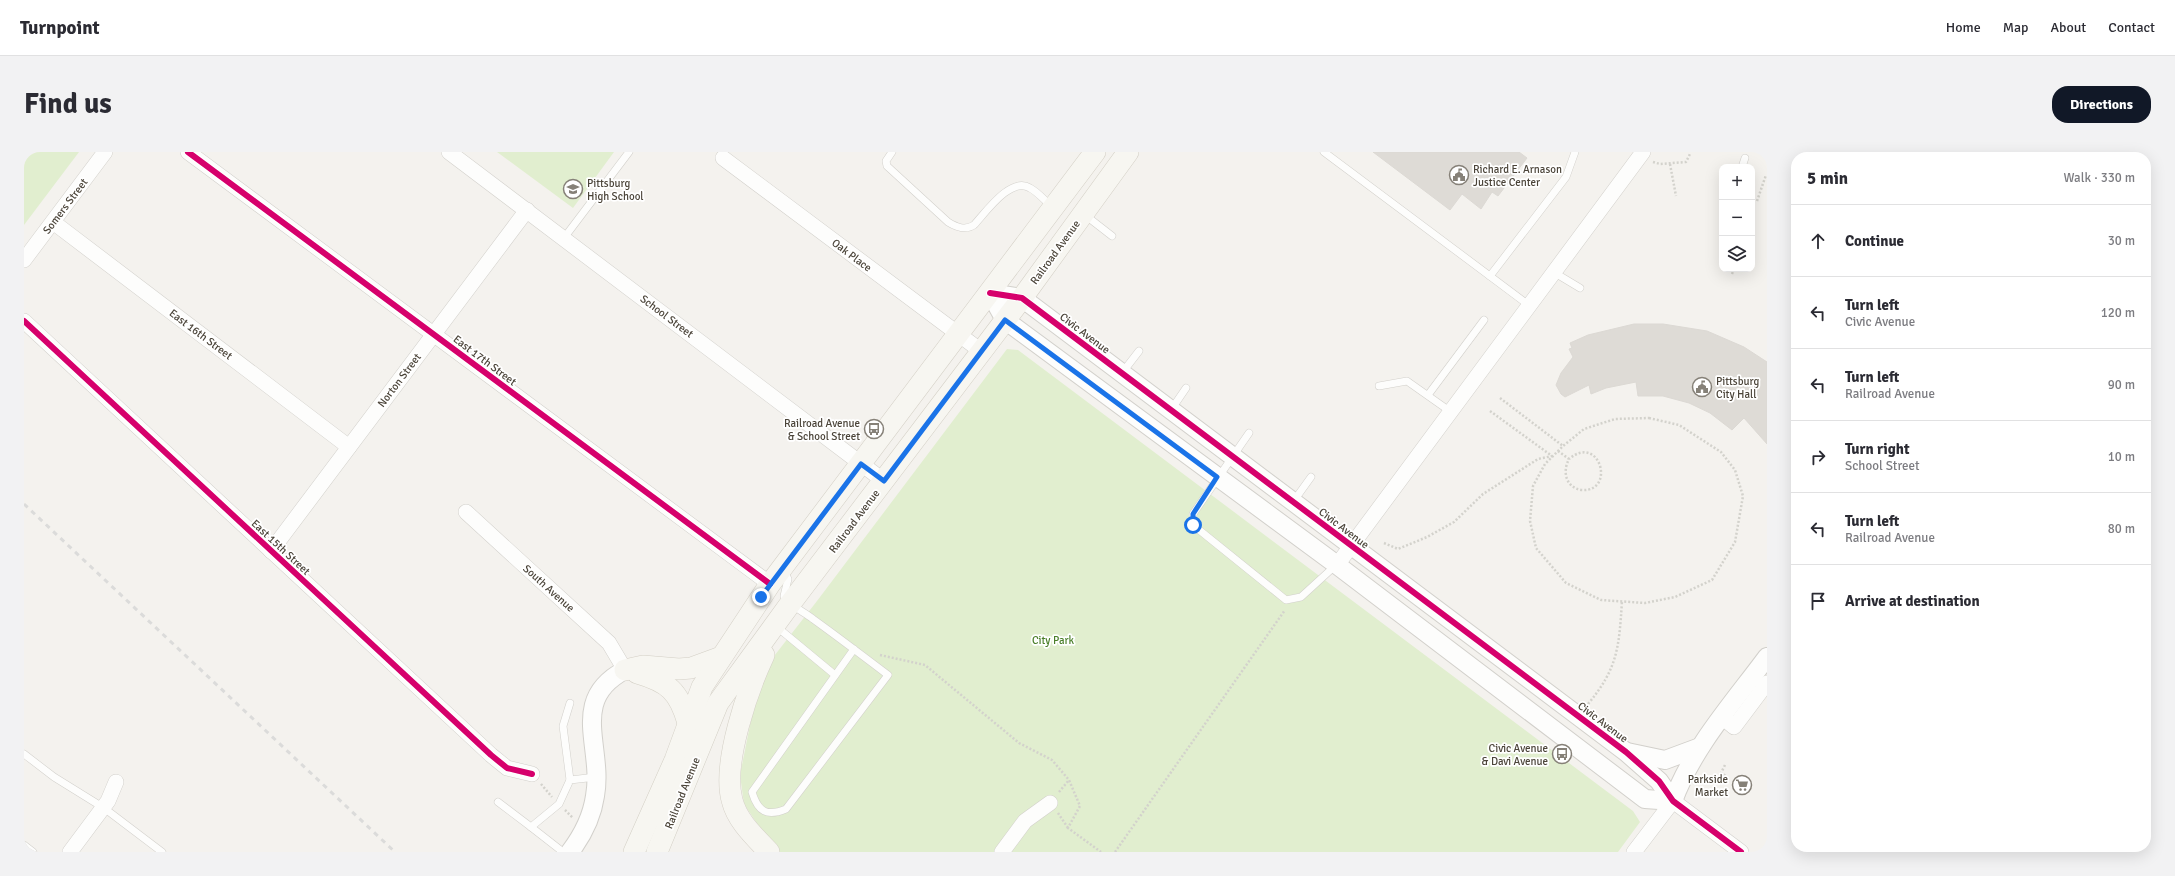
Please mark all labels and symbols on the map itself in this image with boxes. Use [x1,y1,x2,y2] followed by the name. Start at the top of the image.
[1473,163,1562,189] place label: Richard E. Arnason Justice Center
[1448,164,1470,186] public building icon: Richard E. Arnason Justice Center
[40,176,91,237] street label: Somers Street
[587,177,644,203] place label: Pittsburg High School
[562,178,584,200] school or university icon: Pittsburg High School
[1028,218,1083,287] street label: Railroad Avenue
[829,236,874,275] street label: Oak Place
[638,292,696,341] street label: School Street
[167,306,235,362] street label: East 16th Street
[1057,310,1112,356] street label: Civic Avenue
[451,332,519,388] street label: East 17th Street
[375,351,424,410] street label: Norton Street
[1716,375,1759,401] place label: Pittsburg City Hall
[1691,376,1713,398] public building icon: Pittsburg City Hall
[784,417,860,443] place label: Railroad Avenue & School Street
[863,418,885,440] bus stop icon: Railroad Avenue & School Street
[826,487,882,556] street label: Railroad Avenue
[1316,505,1371,551] street label: Civic Avenue
[1184,516,1202,534] route start
[249,517,313,578] street label: East 15th Street
[520,562,577,615] street label: South Avenue
[752,588,770,606] route end
[1032,634,1075,647] park label: City Park
[1575,699,1630,745] street label: Civic Avenue
[1482,742,1548,768] place label: Civic Avenue & Davi Avenue
[1551,743,1573,765] bus stop icon: Civic Avenue & Davi Avenue
[662,755,703,831] street label: Railroad Avenue
[1688,773,1728,799] place label: Parkside Market
[1731,774,1753,796] supermarket icon: Parkside Market

